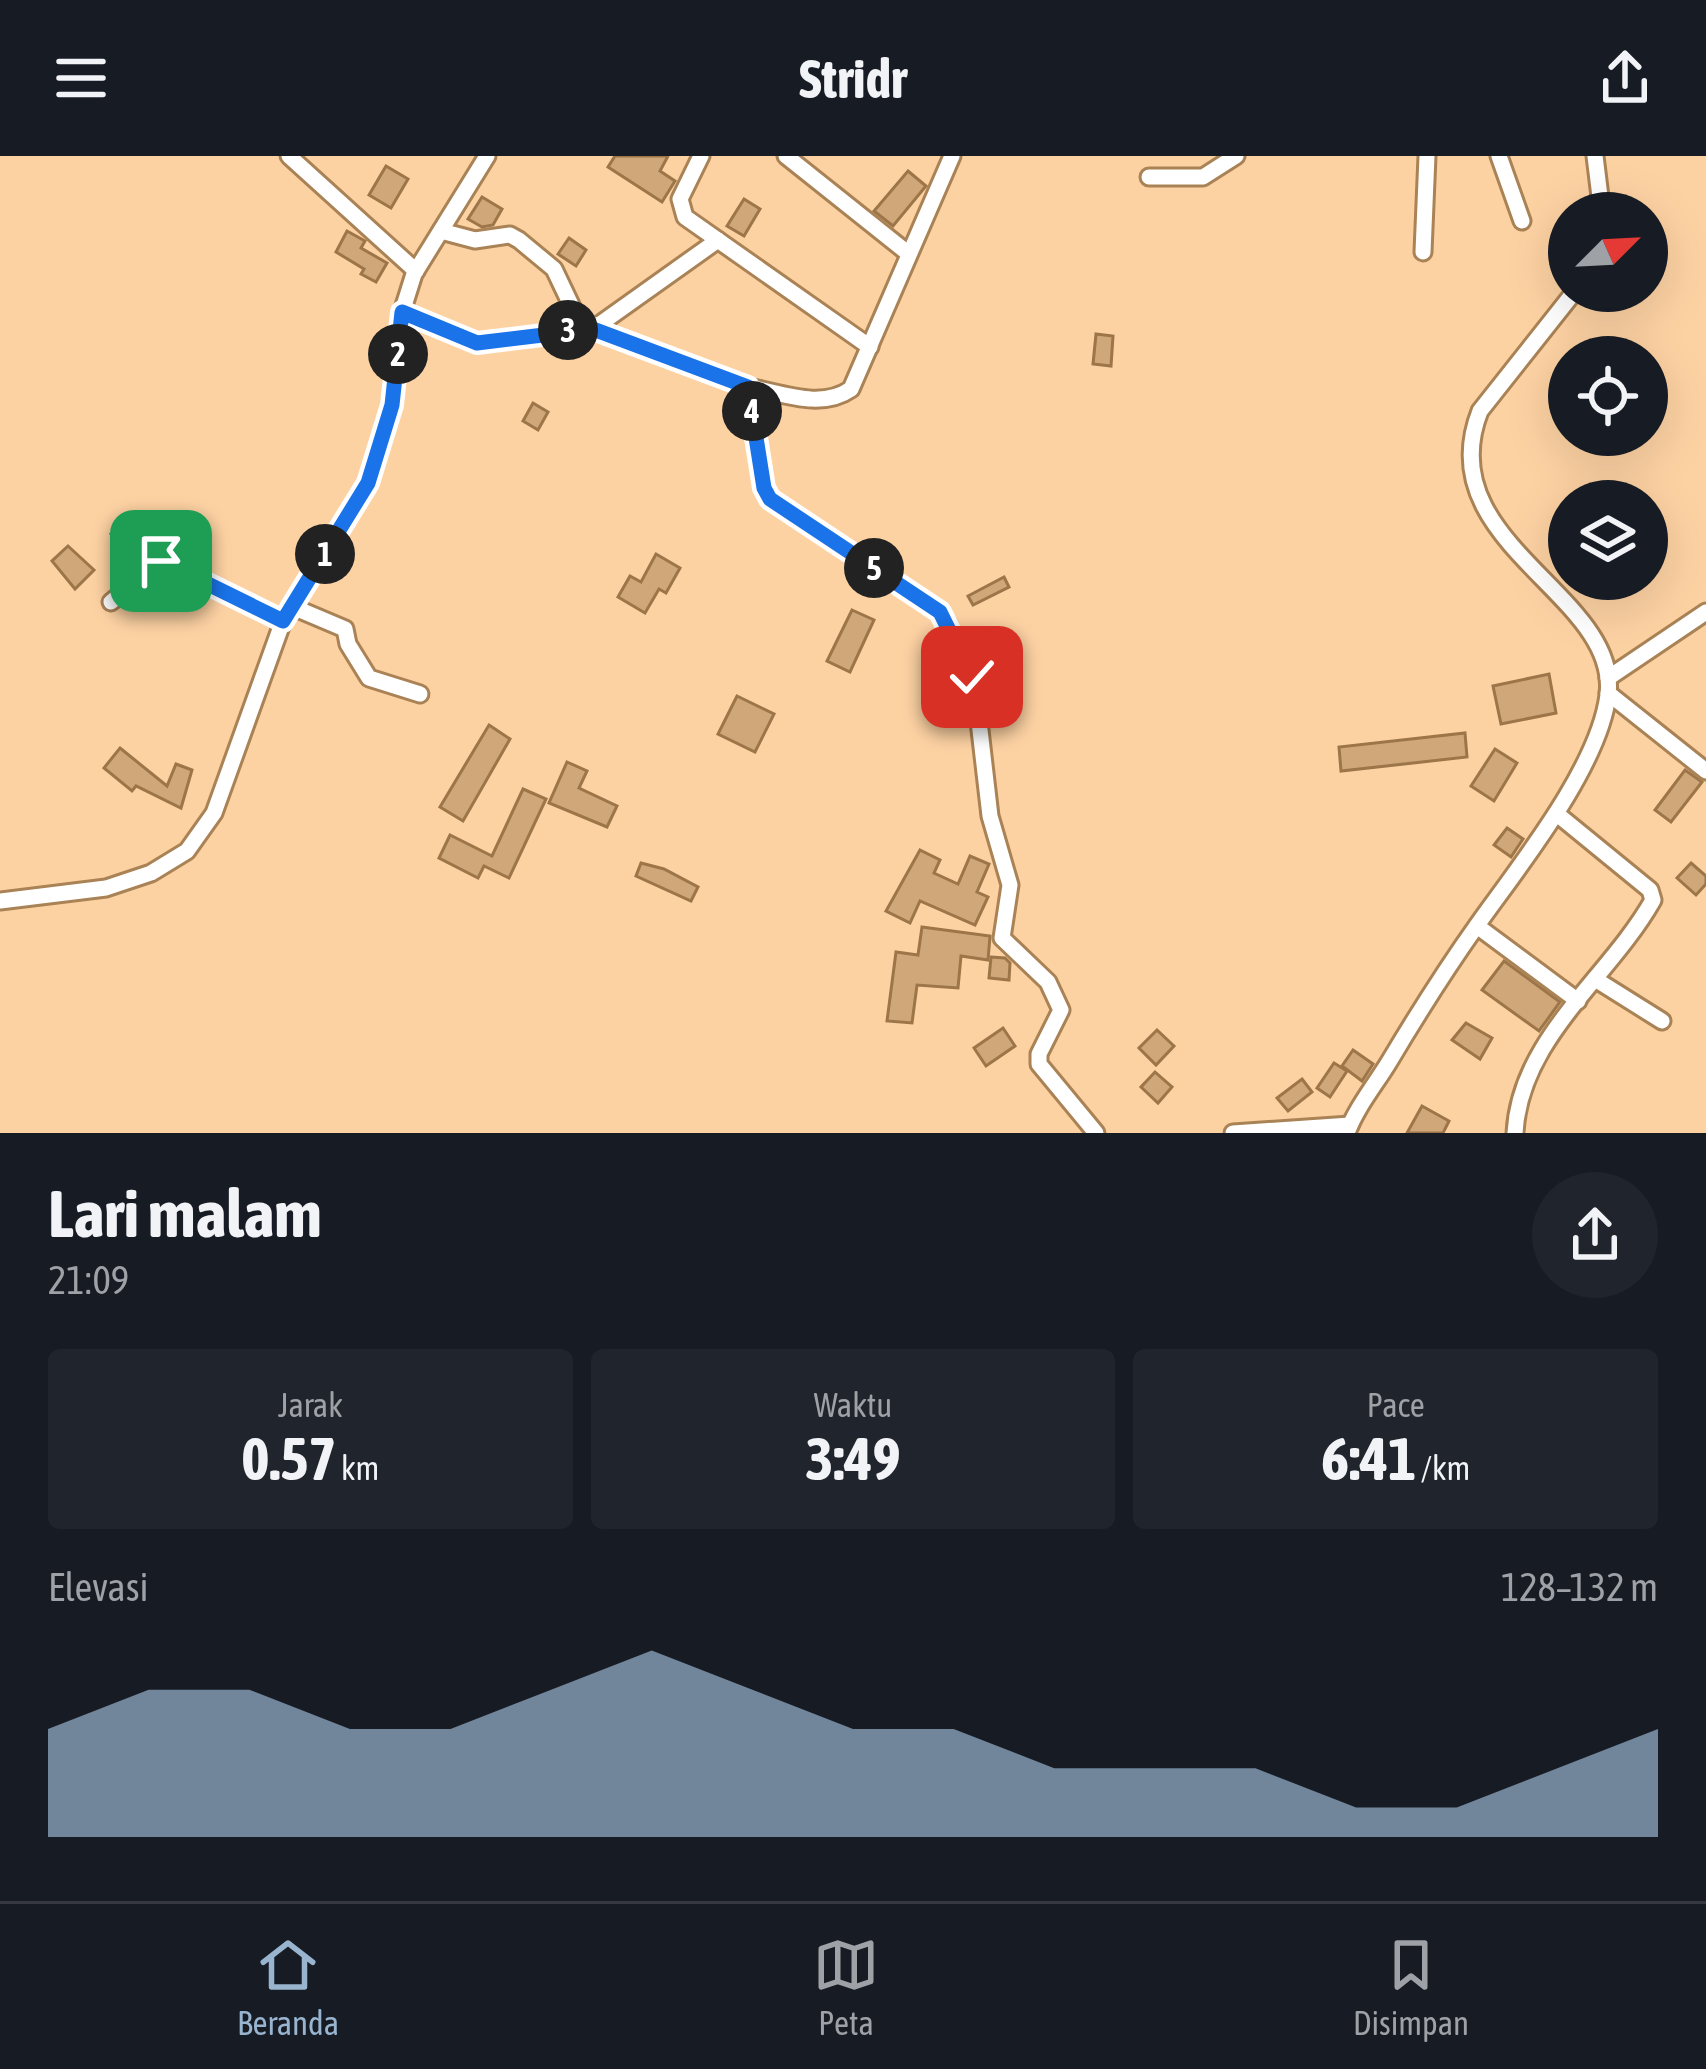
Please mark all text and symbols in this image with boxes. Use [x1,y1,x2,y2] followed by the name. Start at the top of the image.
[48,45,114,111] icon: menu
[1592,45,1658,111] icon: share
[799,48,907,109] text: Stridr
[1548,192,1668,312] north arrow
[1548,192,1668,600] map controls
[538,300,598,360] pin: 3
[560,311,576,349] text: 3
[368,324,428,384] pin: 2
[390,335,406,373] text: 2
[1548,336,1668,456] button: locate
[722,381,782,441] pin: 4
[744,392,760,430] text: 4
[1548,480,1668,600] button: layers
[110,510,212,612] pin
[295,524,355,584] pin: 1
[128,528,194,594] icon: arrive
[317,535,333,573] text: 1
[844,538,904,598] pin: 5
[866,549,882,587] text: 5
[921,626,1023,728] pin
[939,644,1005,710] icon: check
[1532,1172,1658,1298] button: share
[48,1175,322,1251] text: Lari malam
[48,1258,129,1302] text: 21:09
[278,1386,343,1424] text: Jarak
[814,1386,892,1424] text: Waktu
[1367,1386,1425,1424] text: Pace
[241,1424,337,1493] text: 0.57
[805,1424,901,1493] text: 3:49
[1321,1424,1416,1493] text: 6:41
[337,1449,379,1487] text: km
[1416,1449,1470,1487] text: /km
[48,1565,148,1609] text: Elevasi
[1501,1565,1658,1609] text: 128–132 m
[237,1932,339,2042] tab: Beranda
[813,1932,879,2042] tab: Peta
[1353,1932,1469,2042] tab: Disimpan

